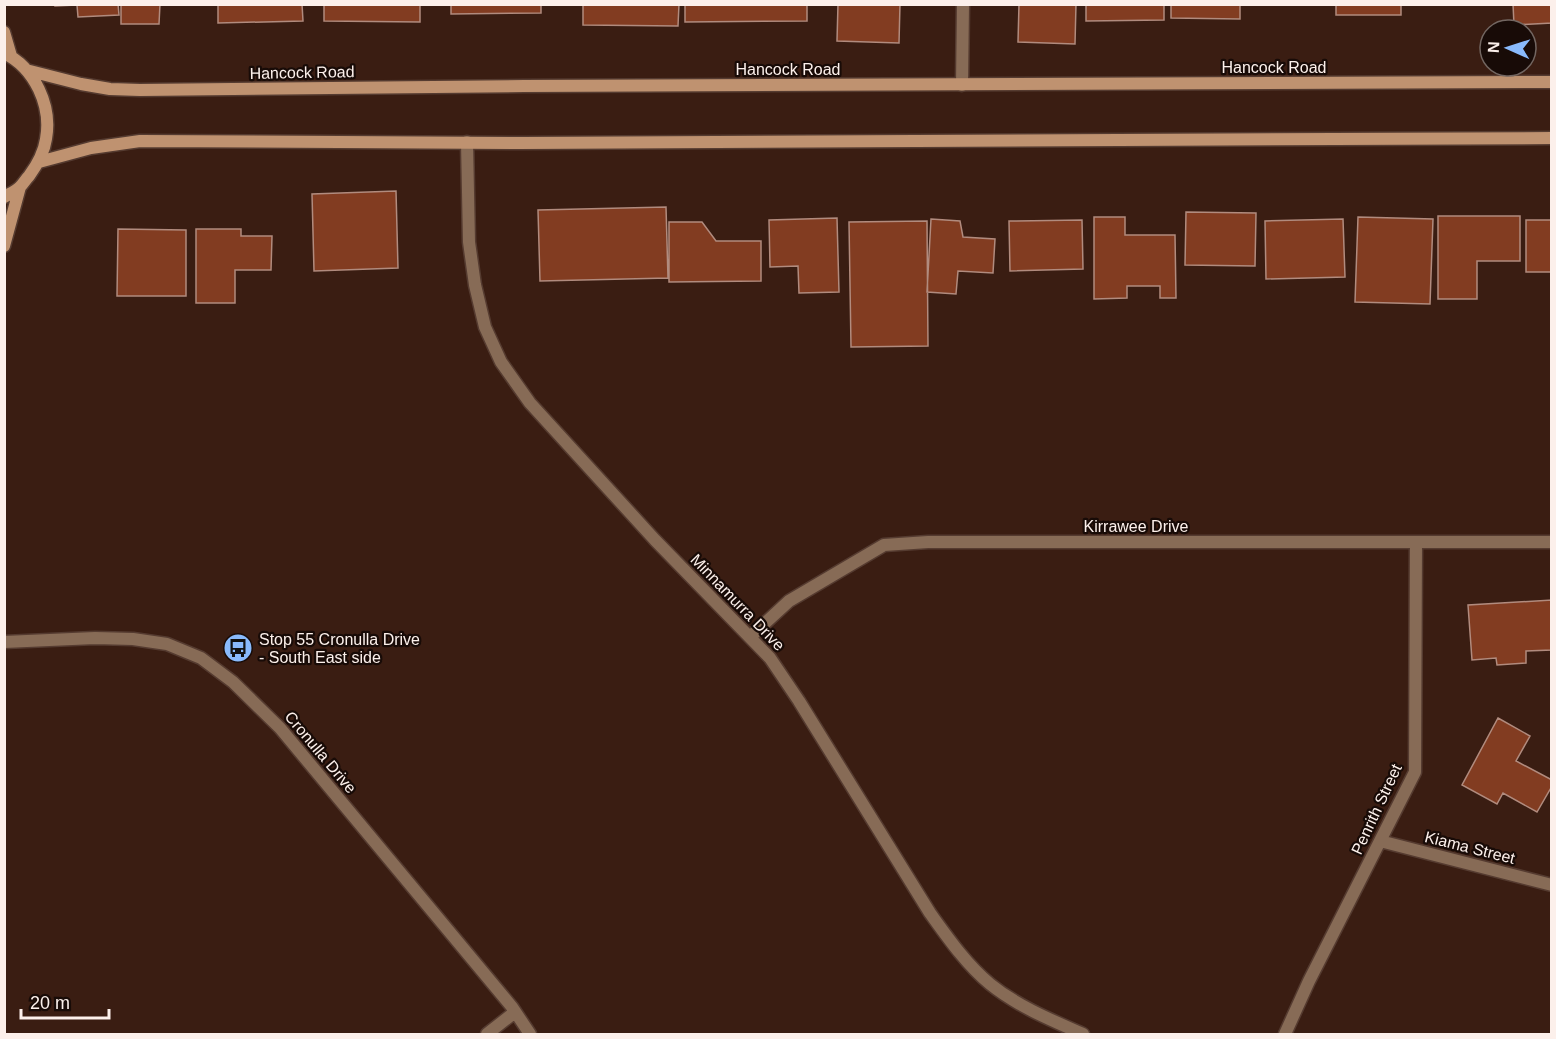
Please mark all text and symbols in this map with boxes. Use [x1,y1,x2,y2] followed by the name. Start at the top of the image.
[1478,18,1538,78] north arrow
[1485,41,1502,53] text: N
[1222,59,1326,76] street label: Hancock Road
[736,61,840,78] street label: Hancock Road
[249,63,355,82] street label: Hancock Road
[1084,518,1189,535] street label: Kirrawee Drive
[687,551,788,654] street label: Minnamurra Drive
[259,631,420,666] place label: Stop 55 Cronulla Drive - South East side
[222,632,254,664] bus stop icon: Stop 55 Cronulla Drive - South East side
[282,708,360,797] street label: Cronulla Drive
[1348,761,1405,857] street label: Penrith Street
[1423,828,1517,867] street label: Kiama Street
[21,982,110,1020] scale bar
[30,993,70,1013] text: 20 m

